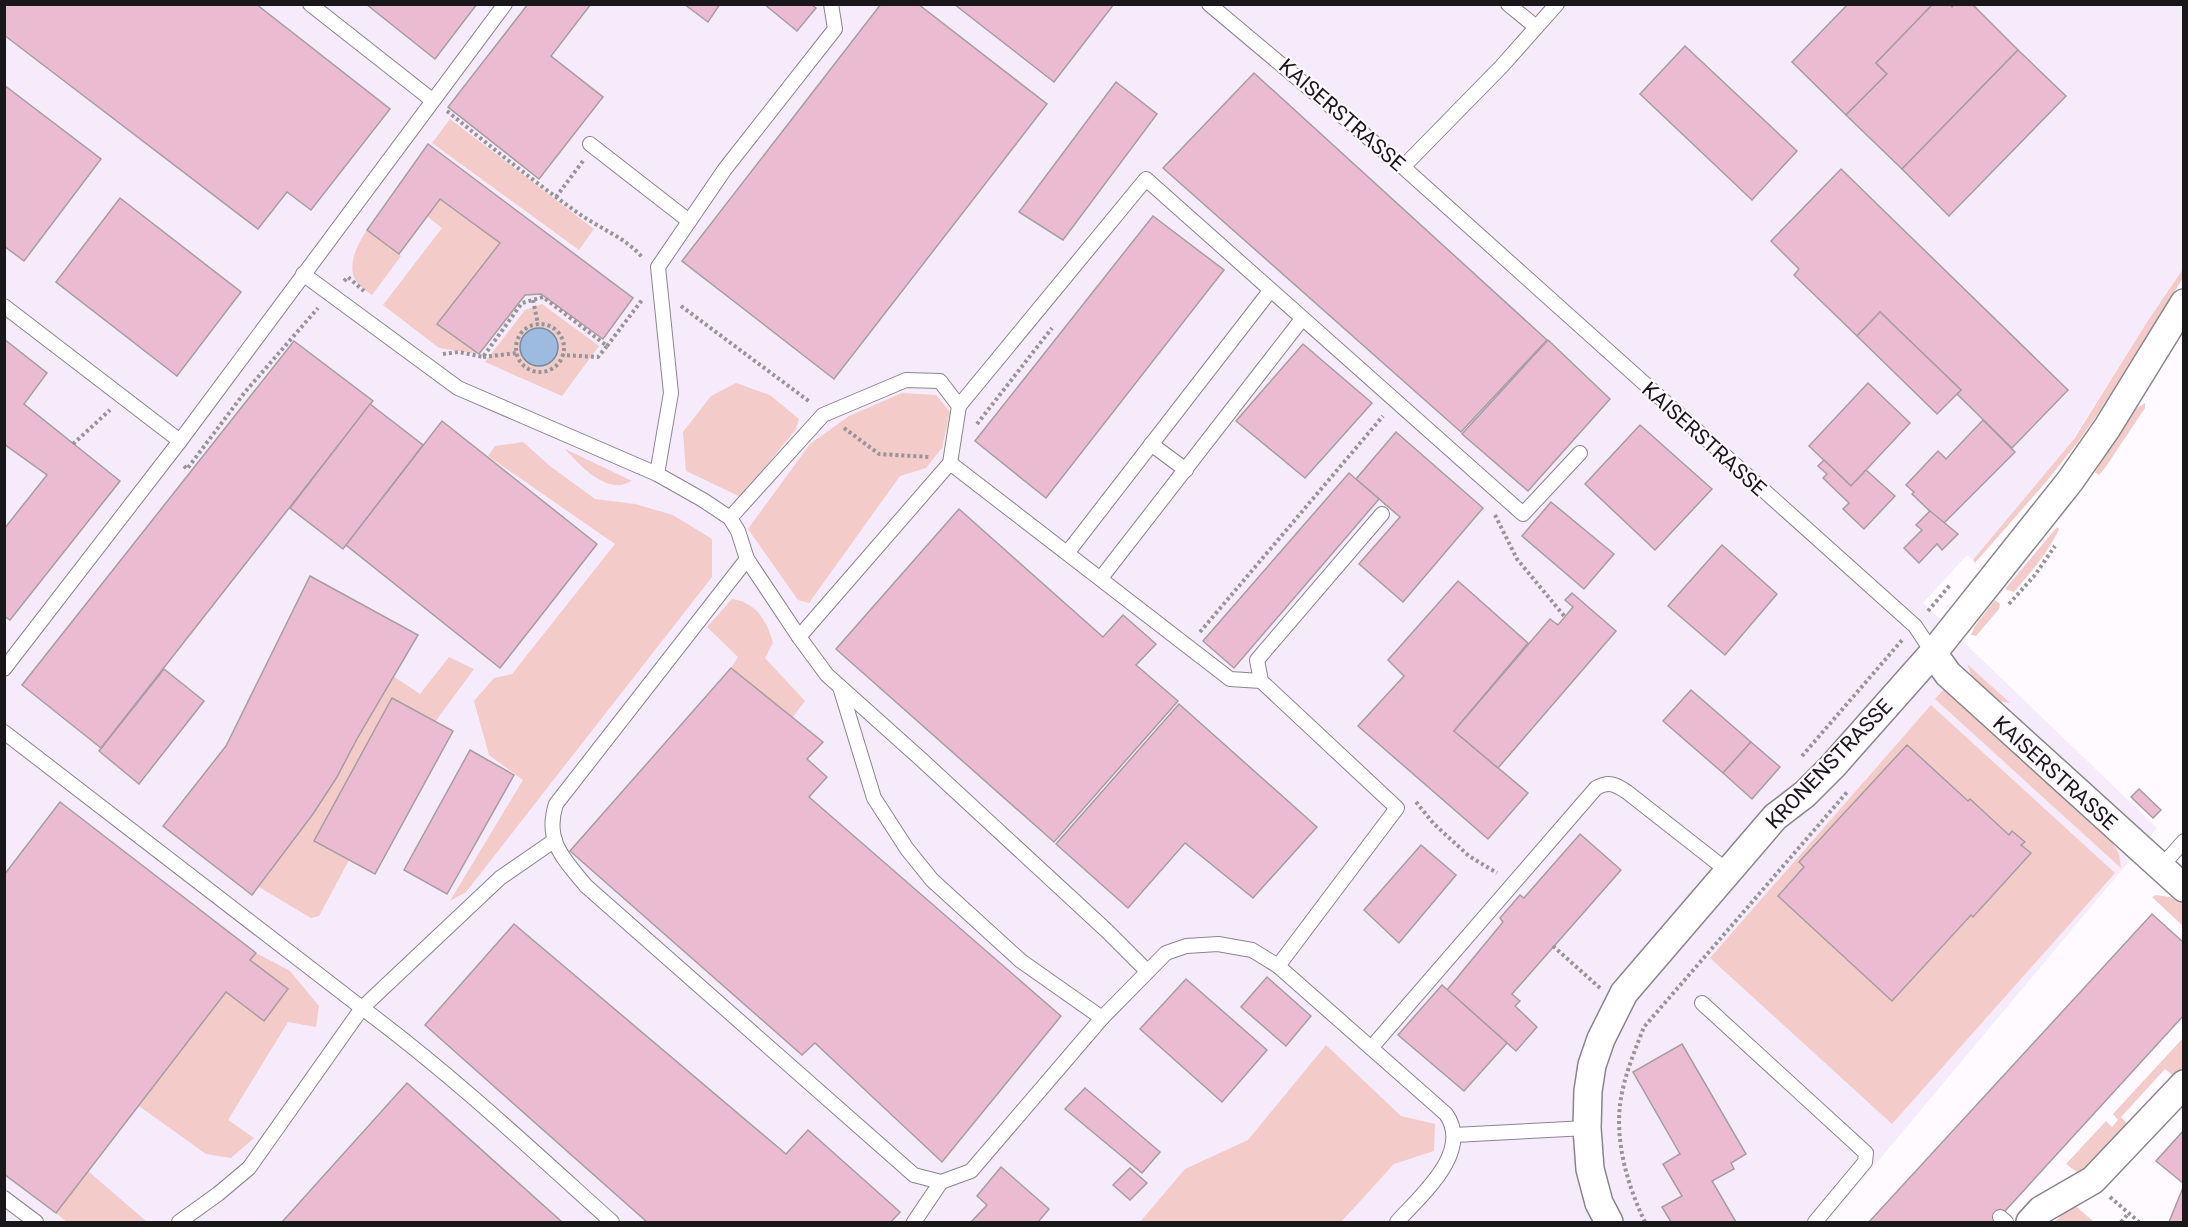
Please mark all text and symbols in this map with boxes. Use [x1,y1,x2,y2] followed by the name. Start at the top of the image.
[1274,54,1410,176] street label: KAISERSTRASSE
[1637,377,1771,501] street label: KAISERSTRASSE
[1761,694,1897,834] street label: KRONENSTRASSE
[1988,711,2122,835] street label: KAISERSTRASSE

